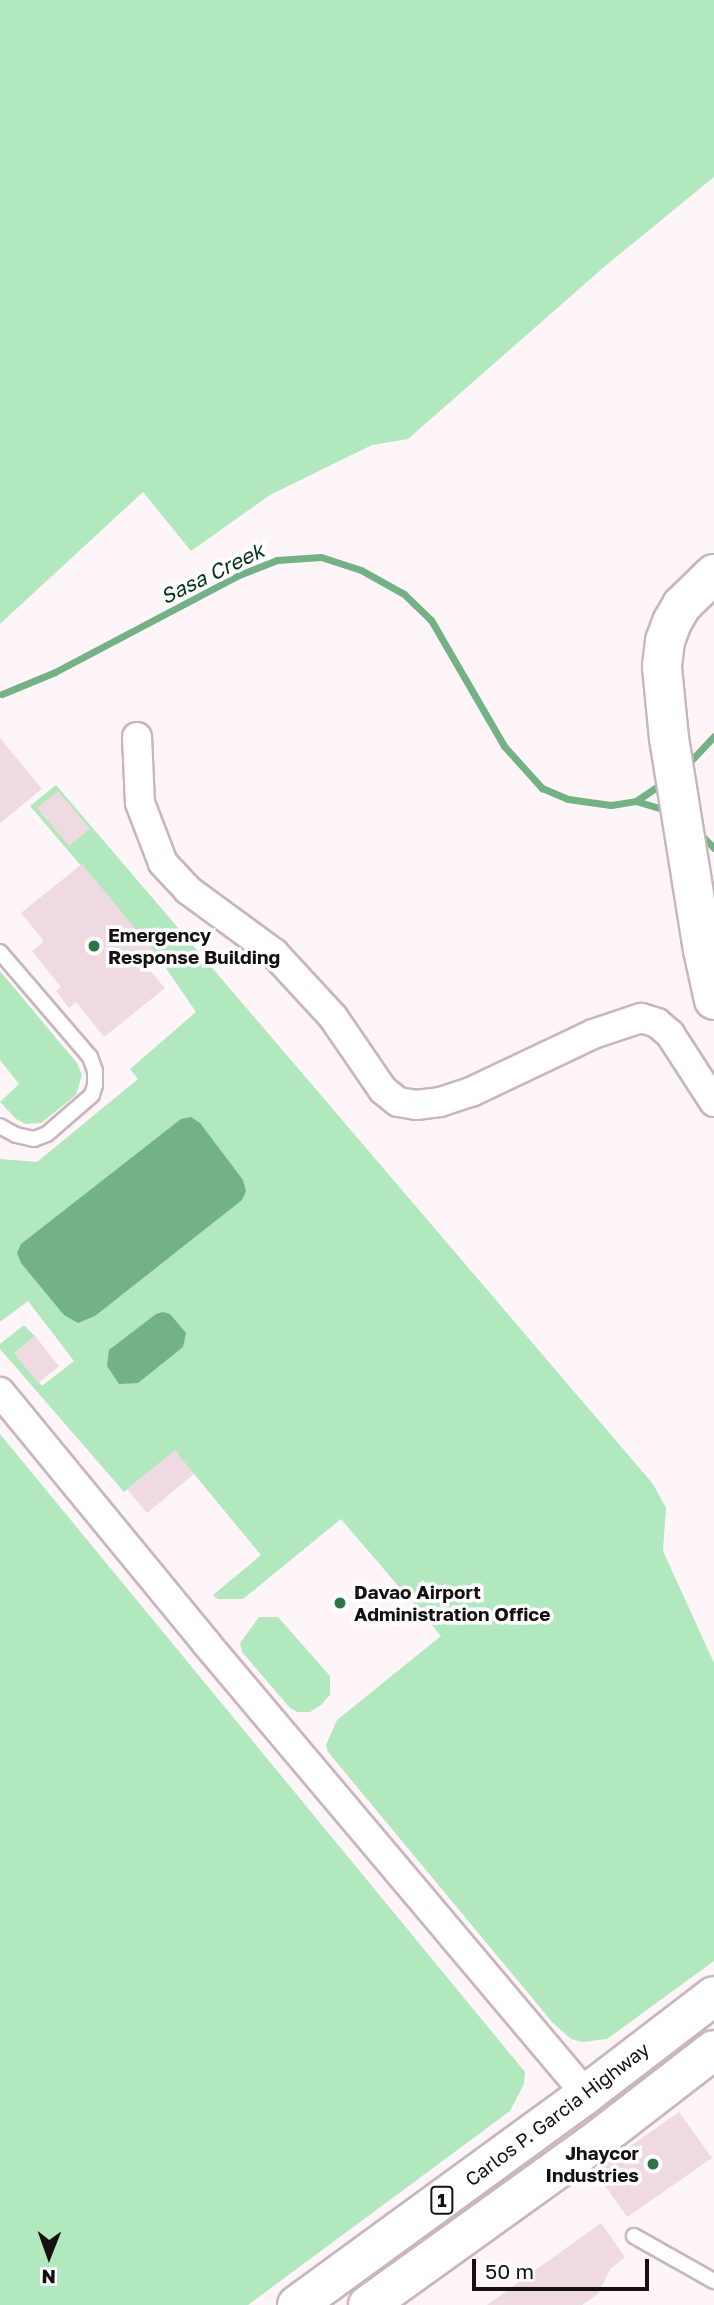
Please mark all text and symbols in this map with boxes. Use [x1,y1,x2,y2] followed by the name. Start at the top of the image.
[156,537,268,609] water label: Sasa Creek
[108,924,280,968] place label: Emergency Response Building
[86,938,102,954] marker: Emergency Response Building
[354,1581,550,1625] place label: Davao Airport Administration Office
[332,1595,348,1611] marker: Davao Airport Administration Office
[461,2037,653,2191] street label: Carlos P. Garcia Highway
[545,2142,639,2186] place label: Jhaycor Industries
[645,2156,661,2172] marker: Jhaycor Industries
[430,2186,454,2214] road number: 1
[14,2221,84,2291] north arrow
[476,2246,653,2290] scale bar
[485,2258,534,2284] text: 50 m
[41,2266,56,2289] text: N

